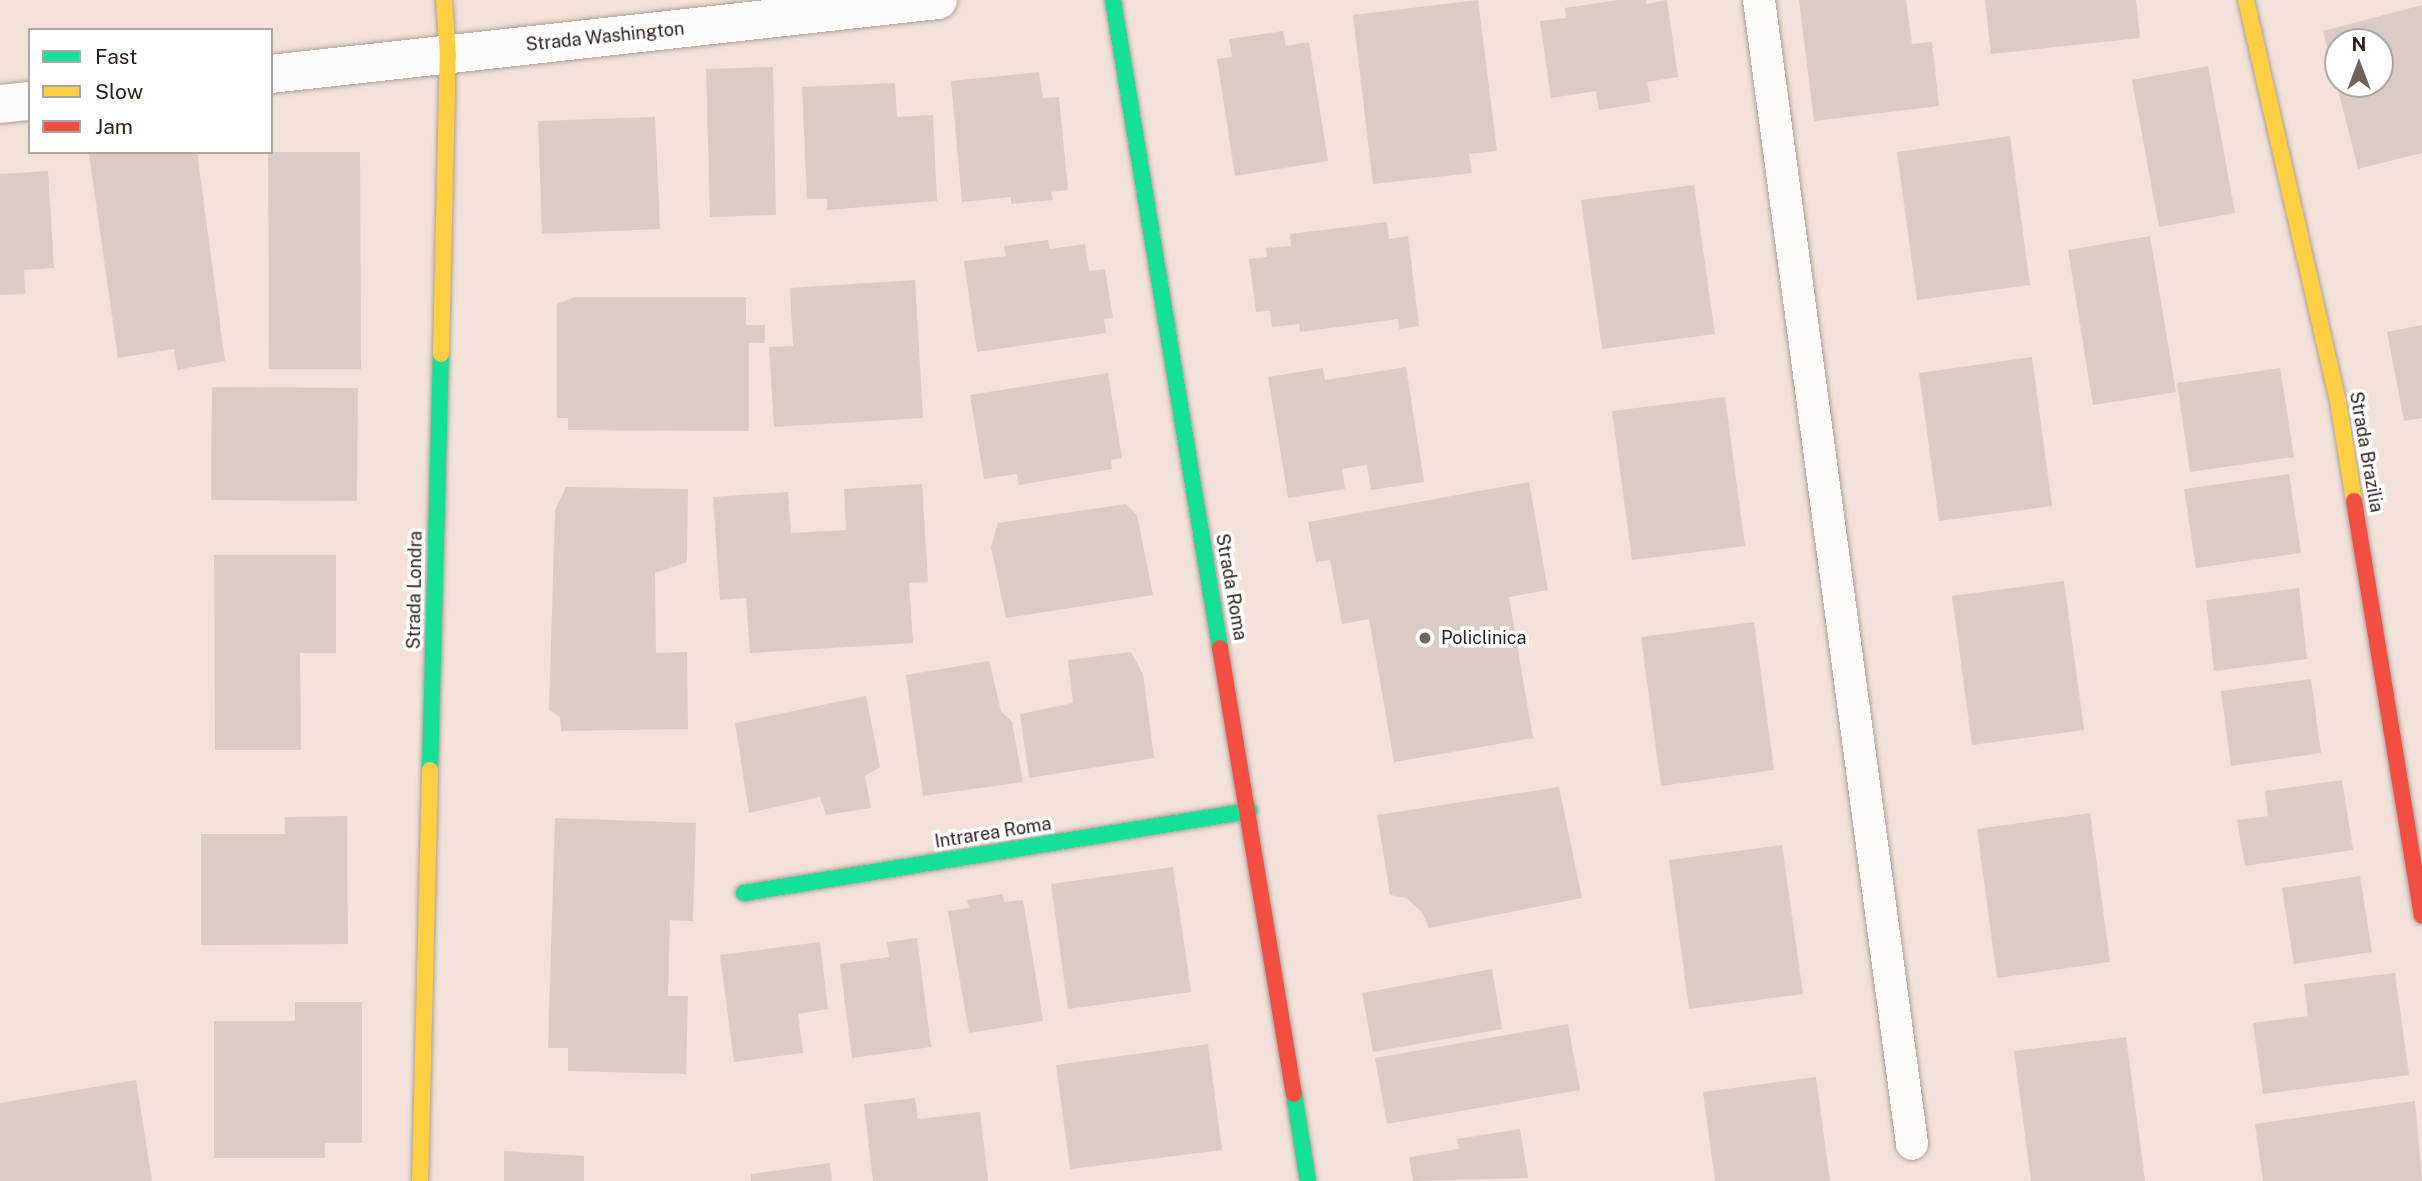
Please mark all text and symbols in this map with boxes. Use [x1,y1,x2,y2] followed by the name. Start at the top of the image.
[524,18,686,56] street label: Strada Washington
[28,28,273,154] legend
[2324,28,2394,98] north arrow
[2352,33,2366,55] text: N
[95,44,137,69] text: Fast
[95,79,143,104] text: Slow
[95,114,133,139] text: Jam
[2345,390,2387,514] street label: Strada Brazilia
[403,531,427,649] street label: Strada Londra
[1211,532,1251,642] street label: Strada Roma
[1441,627,1526,649] place label: Policlinica
[1415,628,1435,648] marker: Policlinica
[933,813,1053,853] street label: Intrarea Roma

